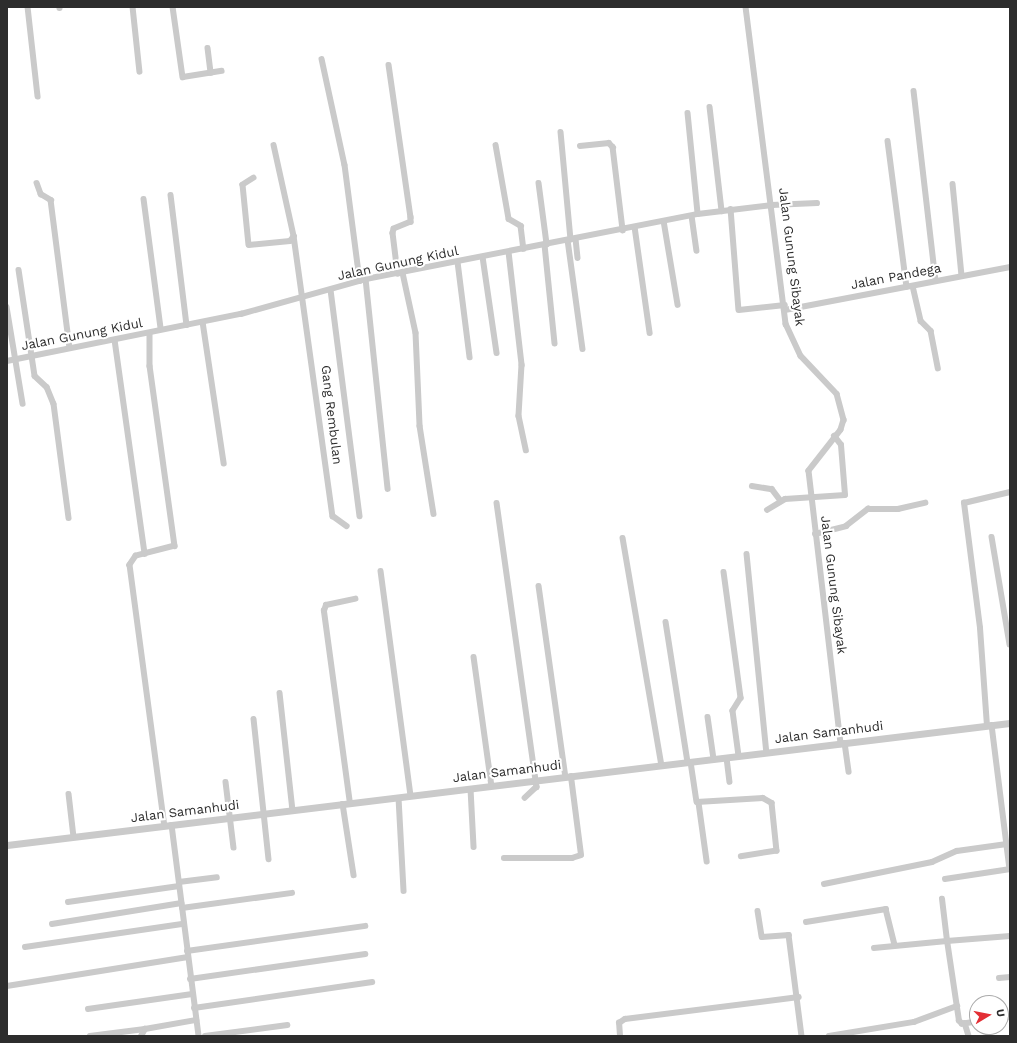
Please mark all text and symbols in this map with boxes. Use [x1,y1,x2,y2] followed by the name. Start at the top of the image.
[775,187,807,327] street label: Jalan Gunung Sibayak
[336,244,460,284] street label: Jalan Gunung Kidul
[850,261,942,293] street label: Jalan Pandega
[20,316,144,354] street label: Jalan Gunung Kidul
[317,364,345,466] street label: Gang Rembulan
[817,515,849,655] street label: Jalan Gunung Sibayak
[774,719,884,747] street label: Jalan Samanhudi
[452,758,562,786] street label: Jalan Samanhudi
[130,798,240,826] street label: Jalan Samanhudi
[969,995,1009,1035] north arrow
[993,1008,1007,1018] text: U

